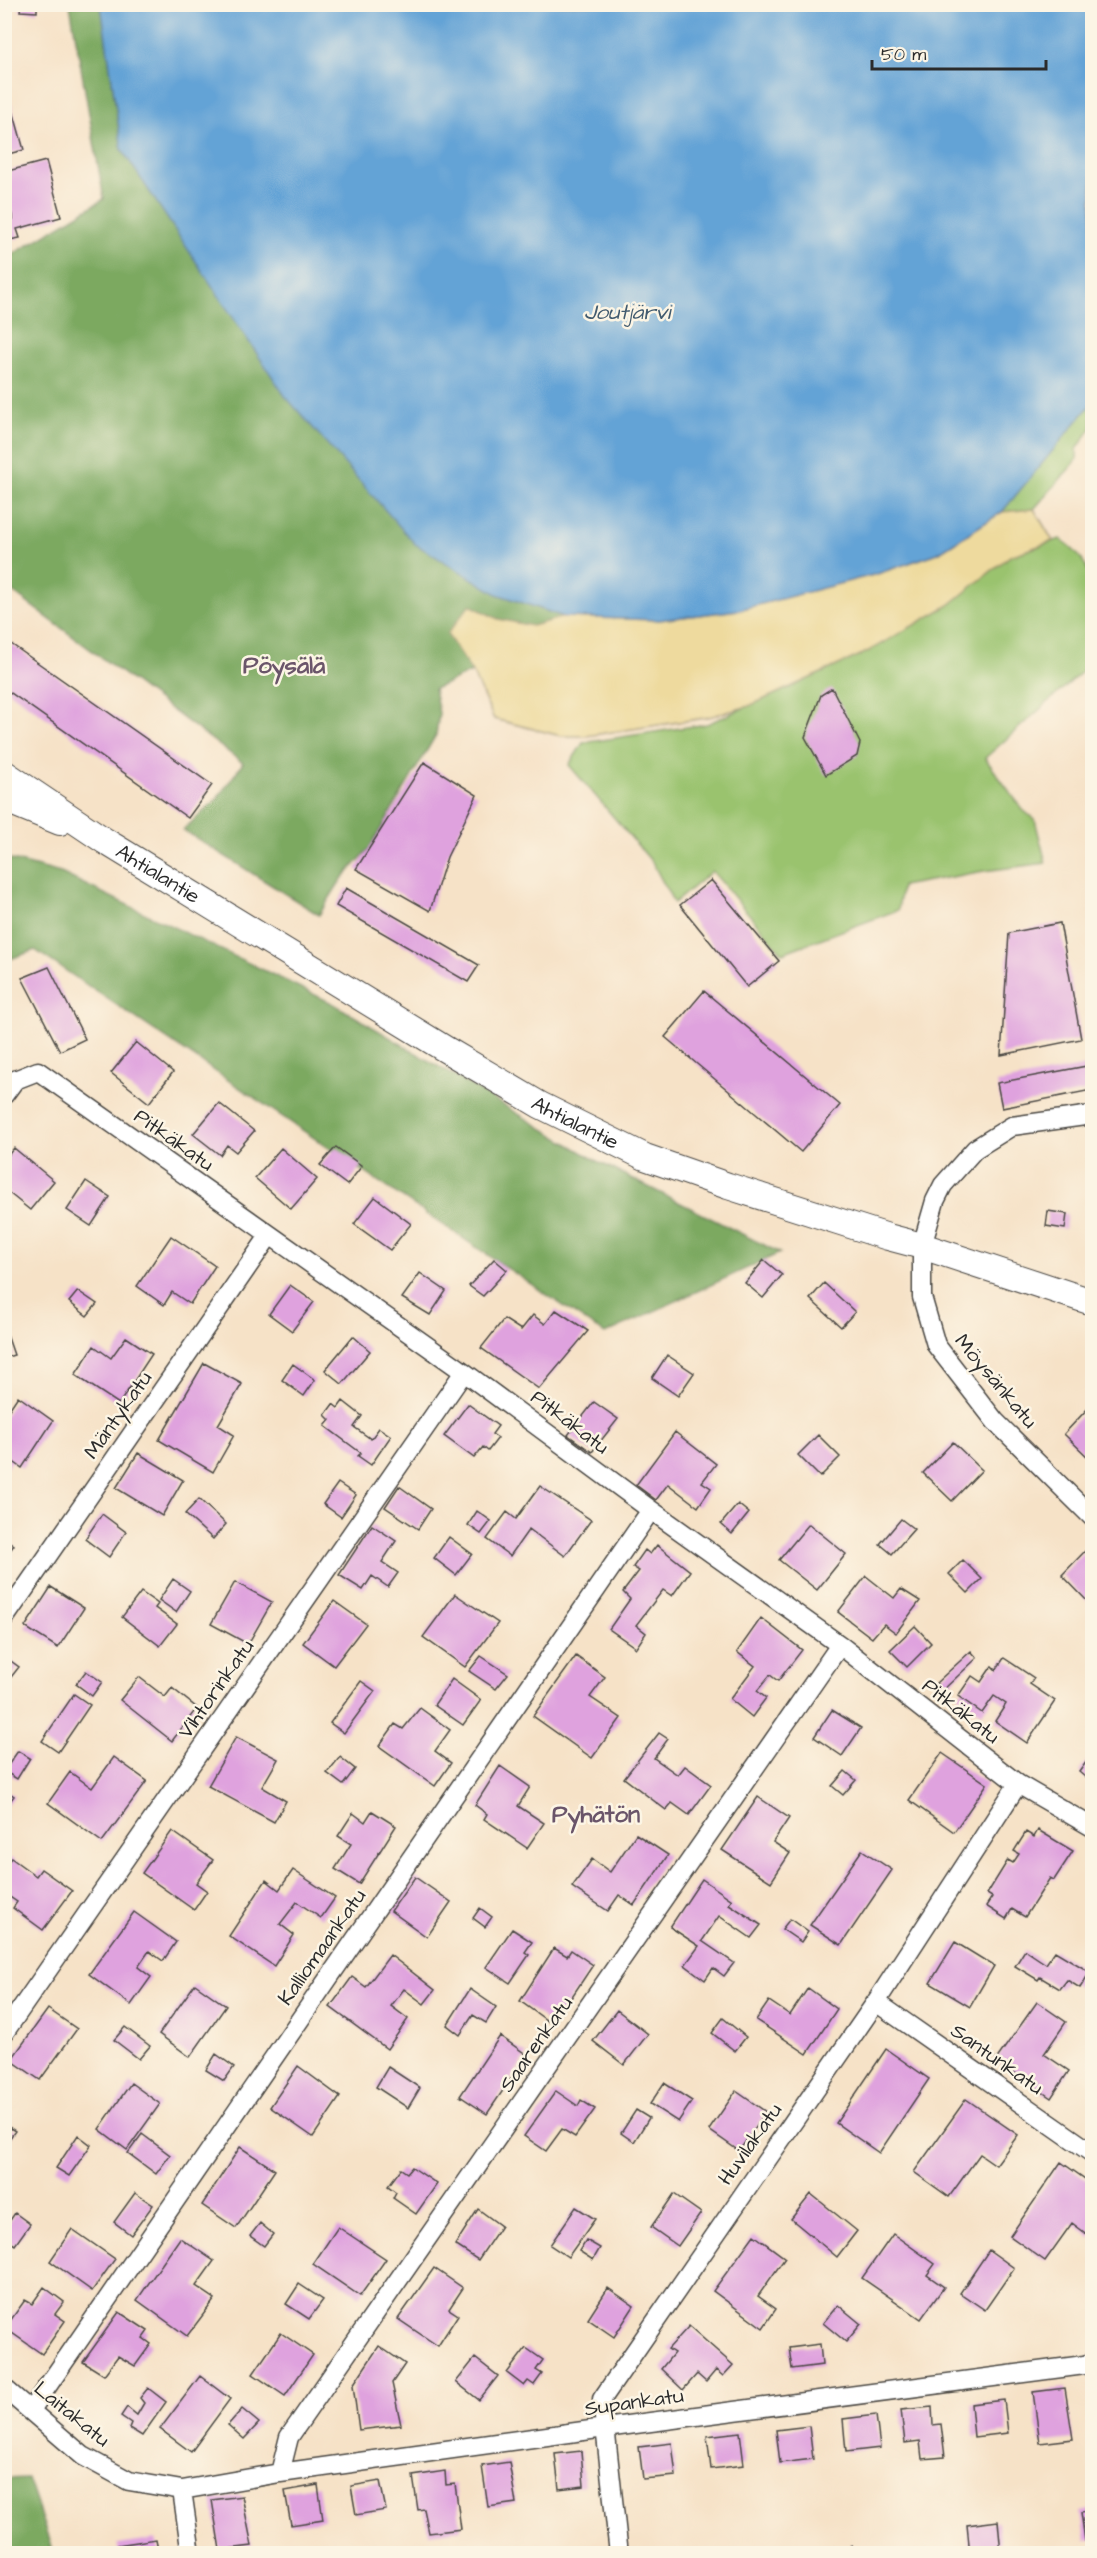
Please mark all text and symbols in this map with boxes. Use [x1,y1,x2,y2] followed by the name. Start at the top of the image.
[872,33,1046,71] scale bar
[881,42,926,67] text: 50 m
[584,297,673,328] water label: Joutjärvi
[243,649,326,685] district label: Pöysälä
[111,837,206,910] street label: Ahtialantie
[526,1089,624,1156] street label: Ahtialantie
[128,1102,220,1178] street label: Pitkäkatu
[946,1328,1044,1436] street label: Möysänkatu
[77,1365,161,1466] street label: Mäntykatu
[525,1383,615,1461] street label: Pitkäkatu
[171,1633,261,1744] street label: Vihtorinkatu
[916,1671,1006,1751] street label: Pitkäkatu
[552,1798,640,1834] district label: Pyhätön
[271,1883,373,2011] street label: Kalliomaankatu
[492,1990,580,2098] street label: Saarenkatu
[945,2016,1049,2102] street label: Santunkatu
[711,2097,789,2191] street label: Huvilakatu
[28,2374,116,2454] street label: Laitakatu
[583,2381,686,2424] street label: Supankatu

